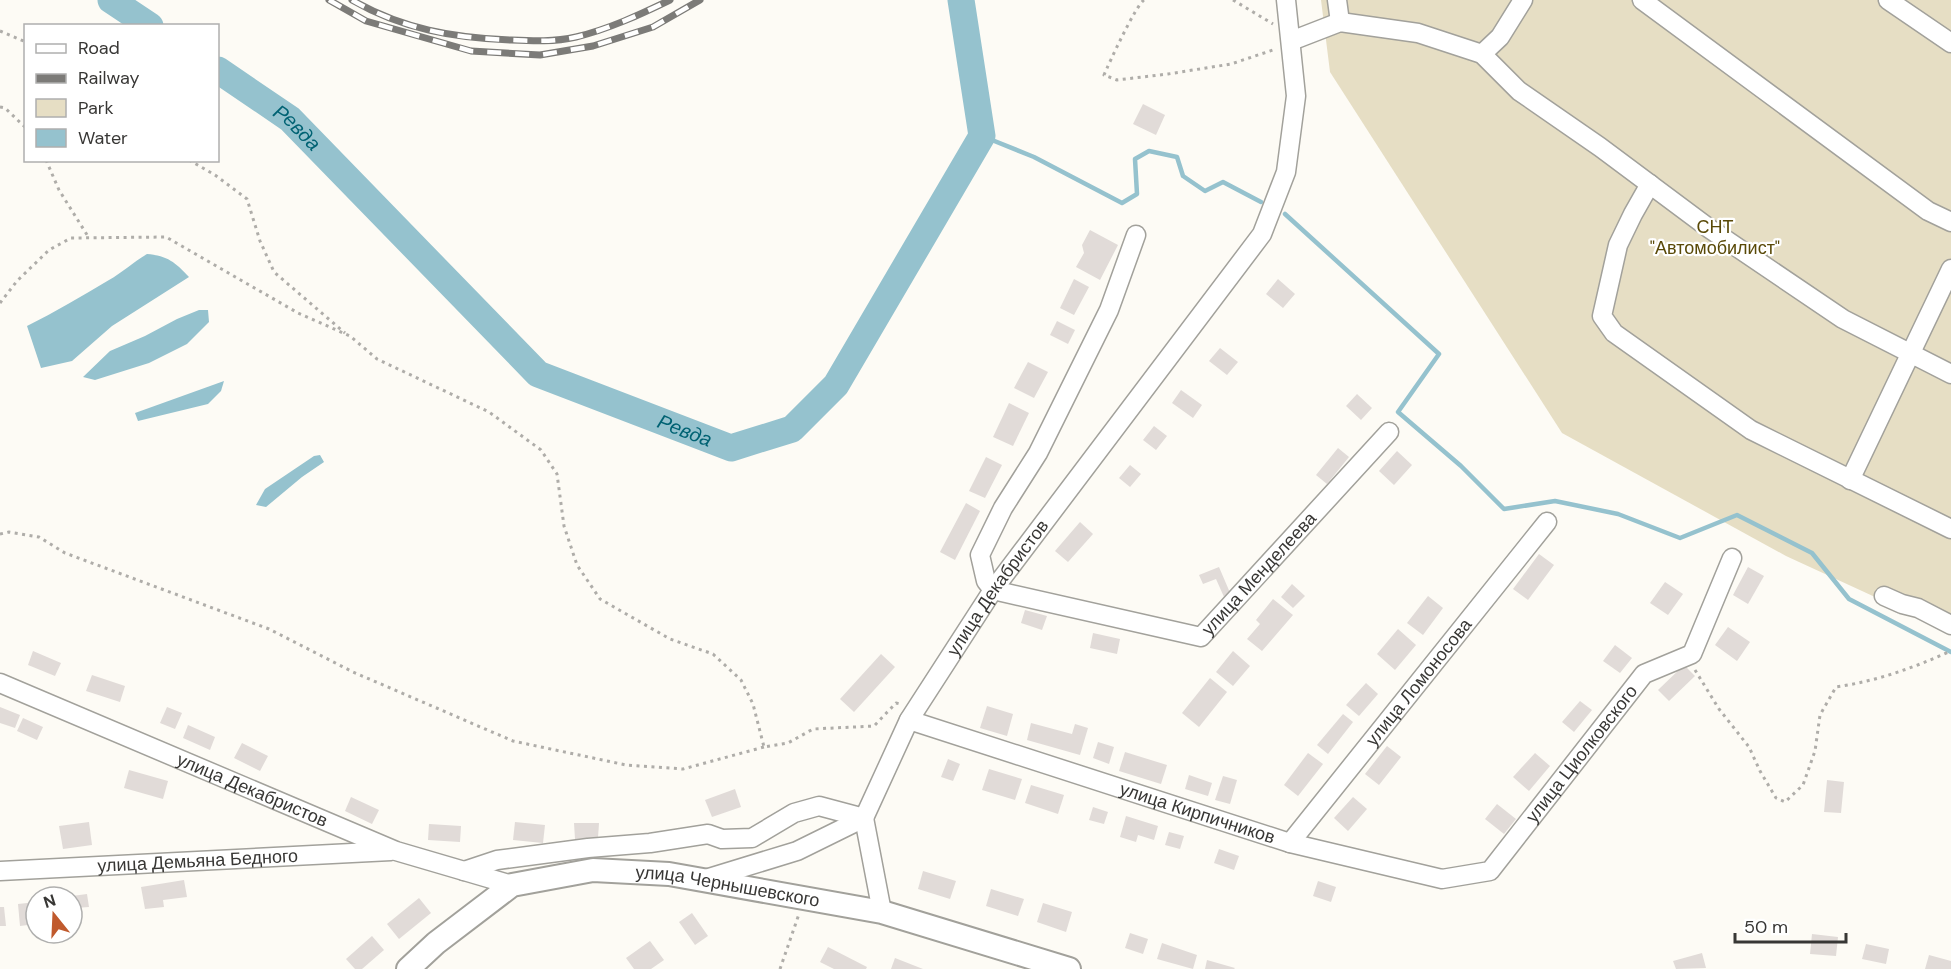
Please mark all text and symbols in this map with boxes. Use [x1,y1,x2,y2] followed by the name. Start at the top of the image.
[24,24,219,162] legend
[78,36,120,60] text: Road
[78,66,140,90] text: Railway
[78,96,114,120] text: Park
[268,99,327,156] water label: Ревда
[78,126,128,150] text: Water
[1650,215,1780,260] park label: СНТ "Автомобилист"
[654,408,716,453] water label: Ревда
[1196,506,1322,641] street label: улица Менделеева
[941,515,1054,661] street label: улица Декабристов
[1360,613,1478,751] street label: улица Ломоносова
[1520,680,1643,828] street label: улица Циолковского
[173,747,331,833] street label: улица Декабристов
[1117,777,1278,849] street label: улица Кирпичников
[97,844,299,878] street label: улица Демьяна Бедного
[635,860,822,913] street label: улица Чернышевского
[24,885,84,945] north arrow
[41,889,58,913] text: N
[1735,906,1846,944] scale bar
[1744,915,1788,939] text: 50 m

